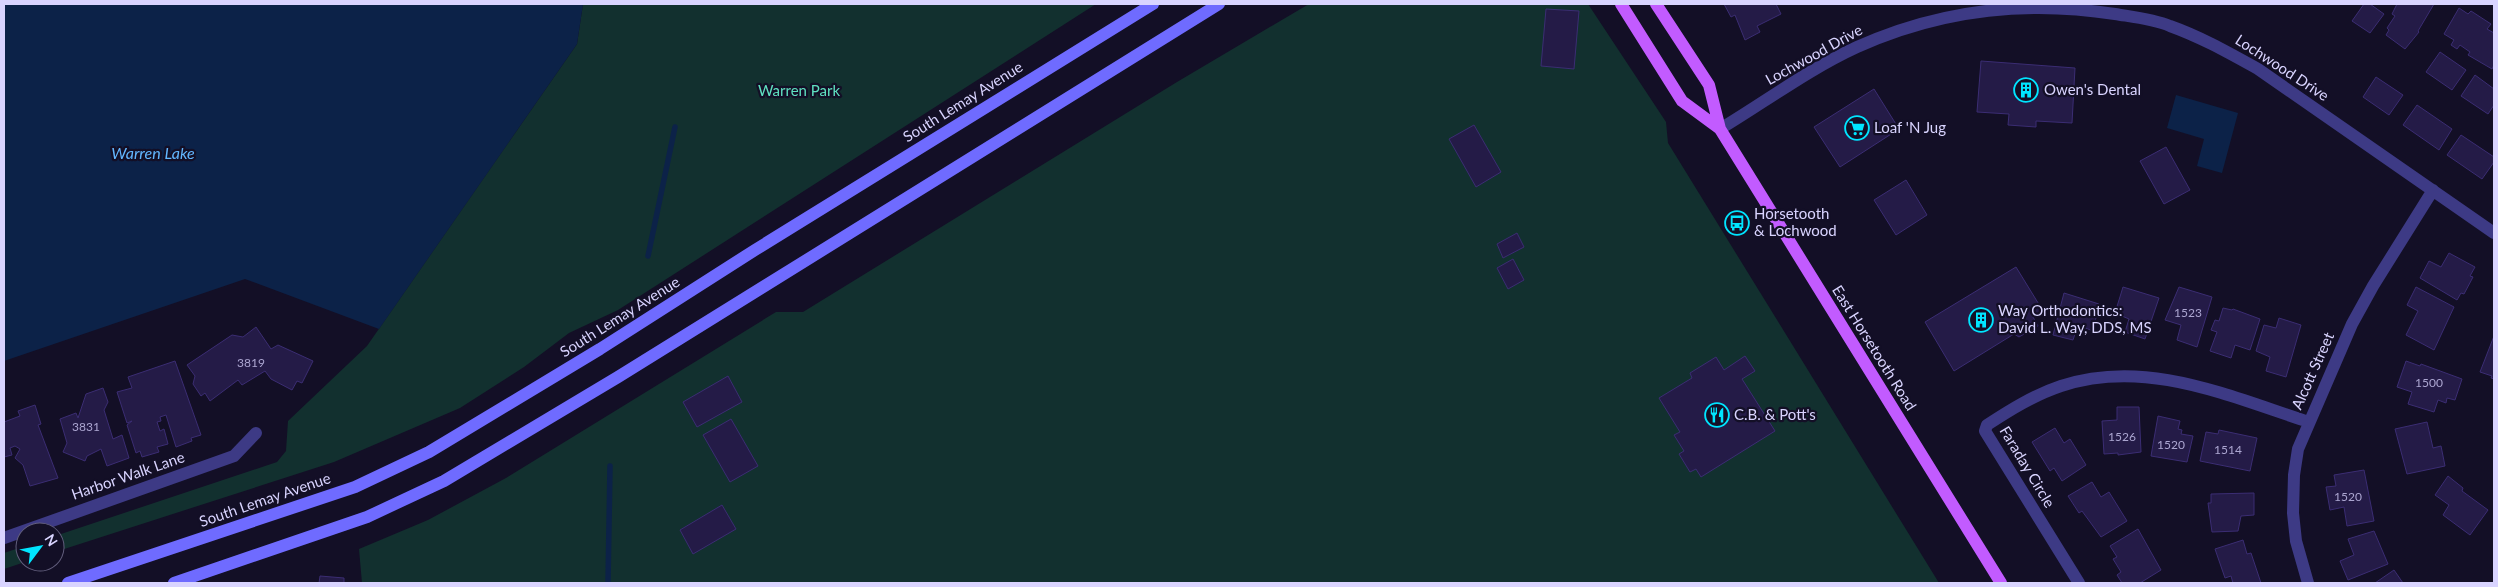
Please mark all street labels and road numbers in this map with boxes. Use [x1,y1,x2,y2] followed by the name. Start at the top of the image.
[1762,20,1865,88] street label: Lochwood Drive
[2232,30,2333,104] street label: Lochwood Drive
[899,57,1026,145] street label: South Lemay Avenue
[556,272,683,360] street label: South Lemay Avenue
[1829,282,1921,413] street label: East Horsetooth Road
[2287,329,2337,412] street label: Alcott Street
[1996,422,2059,511] street label: Faraday Circle
[69,447,187,503] street label: Harbor Walk Lane
[197,468,333,530] street label: South Lemay Avenue

